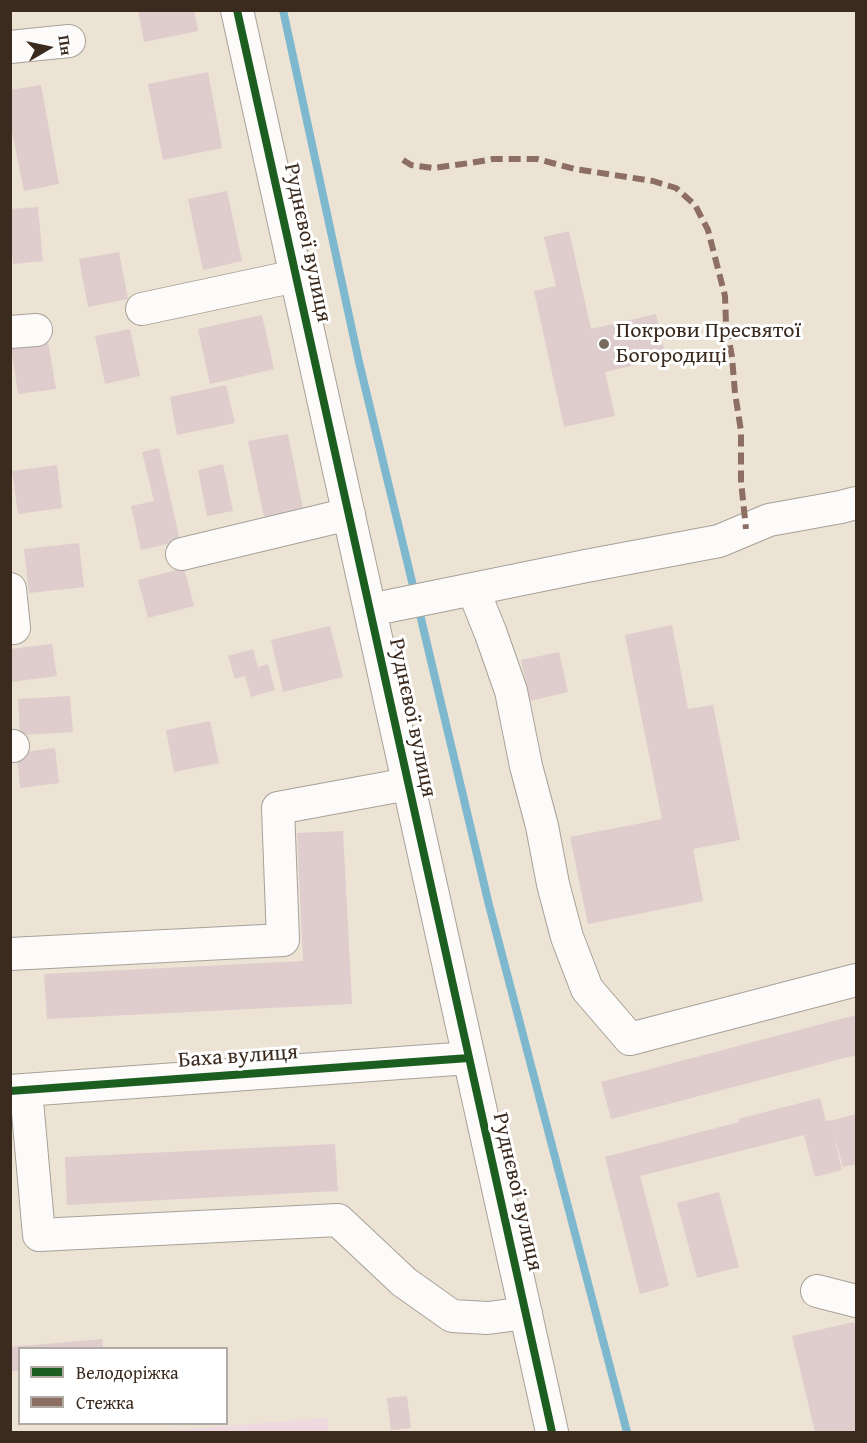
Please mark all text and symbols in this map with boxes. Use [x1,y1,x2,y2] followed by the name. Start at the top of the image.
[18,18,78,78] north arrow
[52,33,79,57] text: Пн
[277,161,337,325] street label: Руднєвої вулиця
[616,318,801,370] place label: Покрови Пресвятої Богородиці
[597,337,611,351] marker: Покрови Пресвятої Богородиці
[382,636,442,800] street label: Руднєвої вулиця
[177,1040,299,1074] street label: Баха вулиця
[486,1110,548,1274] street label: Руднєвої вулиця
[18,1347,228,1425] legend
[76,1359,179,1386] text: Велодоріжка
[76,1389,134,1416] text: Стежка

